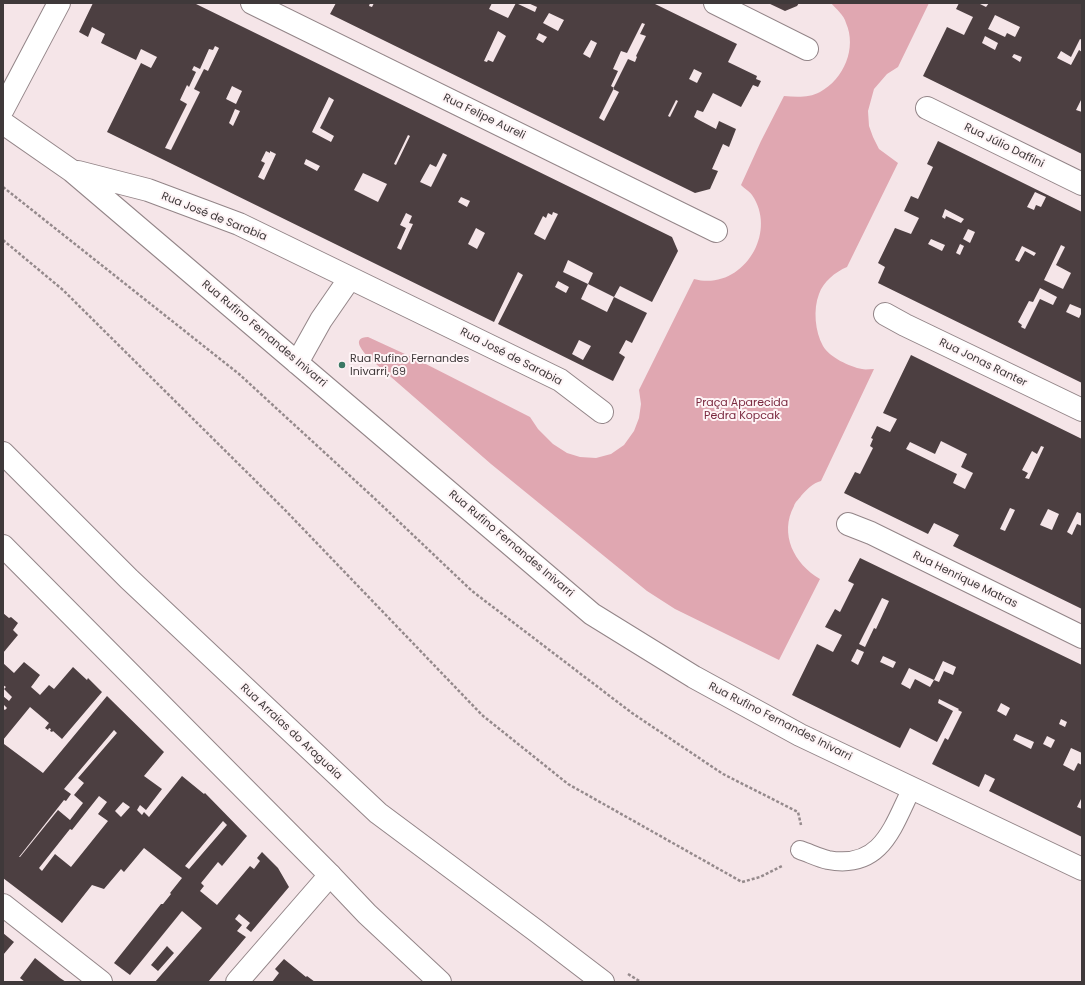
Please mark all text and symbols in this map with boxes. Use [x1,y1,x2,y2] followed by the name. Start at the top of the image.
[441,91,527,143] street label: Rua Felipe Aureli
[962,121,1046,171] street label: Rua Júlio Daffini
[159,190,269,244] street label: Rua José de Sarabia
[199,278,329,390] street label: Rua Rufino Fernandes Inivarri
[458,326,564,388] street label: Rua José de Sarabia
[937,336,1029,390] street label: Rua Jonas Ranter
[350,352,469,378] place label: Rua Rufino Fernandes Inivarri, 69
[337,360,347,370] marker: Rua Rufino Fernandes Inivarri, 69
[696,396,788,422] park label: Praça Aparecida Pedra Kopcak
[446,488,576,600] street label: Rua Rufino Fernandes Inivarri
[911,549,1019,611] street label: Rua Henrique Matras
[706,680,854,764] street label: Rua Rufino Fernandes Inivarri
[237,681,345,783] street label: Rua Arraias do Araguaia

